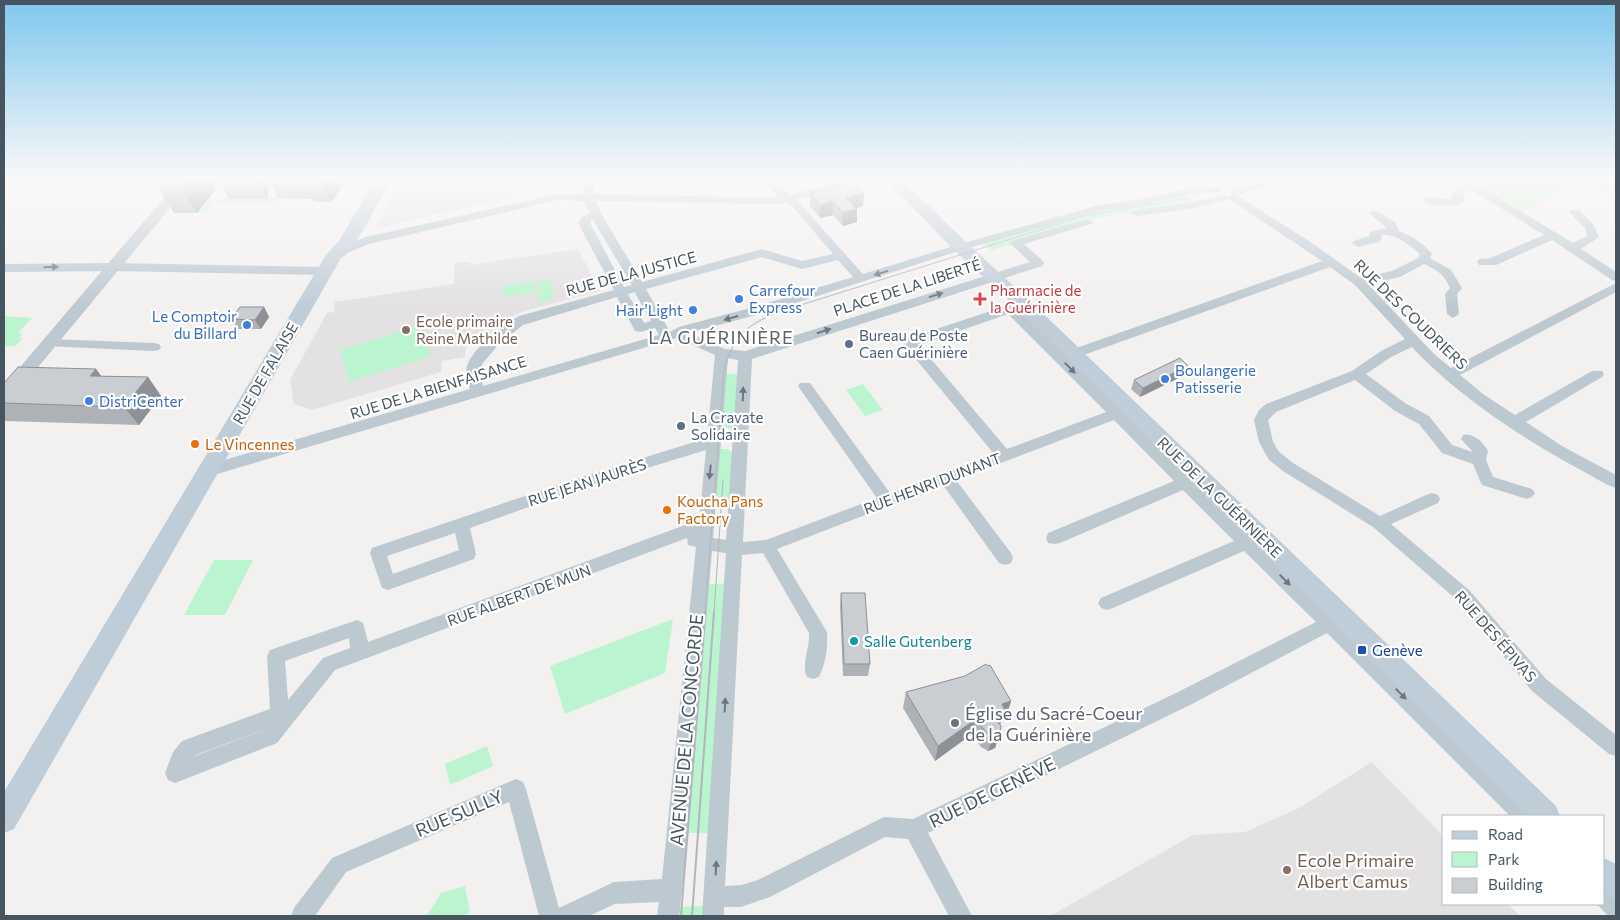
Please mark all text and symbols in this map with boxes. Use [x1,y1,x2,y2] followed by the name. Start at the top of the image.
[564,247,698,299] street label: RUE DE LA JUSTICE
[831,254,983,319] street label: PLACE DE LA LIBERTÉ
[1351,255,1472,373] street label: RUE DES COUDRIERS
[43,263,59,271] one-way arrow
[873,269,888,277] one-way arrow
[749,281,816,316] place label: Carrefour Express
[990,281,1081,316] place label: Pharmacie de la Guérinière
[929,291,944,299] one-way arrow
[733,293,745,305] marker: Carrefour Express
[974,293,986,305] marker: Pharmacie de la Guérinière
[616,301,683,319] place label: Hair'Light
[687,304,699,316] marker: Hair'Light
[152,307,237,342] place label: Le Comptoir du Billard
[416,312,518,347] place label: Ecole primaire Reine Mathilde
[723,314,738,322] one-way arrow
[229,319,301,427] street label: RUE DE FALAISE
[241,319,253,331] marker: Le Comptoir du Billard
[400,324,412,336] marker: Ecole primaire Reine Mathilde
[648,326,794,348] district label: LA GUÉRINIÈRE
[817,326,832,334] one-way arrow
[859,326,968,361] place label: Bureau de Poste Caen Guérinière
[843,338,855,350] marker: Bureau de Poste Caen Guérinière
[348,352,528,422] street label: RUE DE LA BIENFAISANCE
[1064,361,1076,373] one-way arrow
[1175,361,1256,396] place label: Boulangerie Patisserie
[1159,373,1171,385] marker: Boulangerie Patisserie
[739,386,747,402] one-way arrow
[99,392,183,410] place label: DistriCenter
[83,395,95,407] marker: DistriCenter
[691,408,764,443] place label: La Cravate Solidaire
[675,420,687,432] marker: La Cravate Solidaire
[1154,432,1287,561] street label: RUE DE LA GUÉRINIÈRE
[205,435,295,453] place label: Le Vincennes
[189,438,201,450] marker: Le Vincennes
[861,448,1004,518] street label: RUE HENRI DUNANT
[525,453,649,510] street label: RUE JEAN JAURÈS
[706,464,714,480] one-way arrow
[677,492,763,527] place label: Koucha Pans Factory
[661,504,673,516] marker: Koucha Pans Factory
[445,561,593,629] street label: RUE ALBERT DE MUN
[1279,574,1291,586] one-way arrow
[1451,586,1541,685] street label: RUE DES ÉPIVAS
[665,613,707,847] street label: AVENUE DE LA CONCORDE
[864,632,972,650] place label: Salle Gutenberg
[848,635,860,647] marker: Salle Gutenberg
[1372,641,1423,659] place label: Genève
[1356,644,1368,656] marker: Genève
[1394,688,1406,700] one-way arrow
[721,697,729,713] one-way arrow
[965,702,1142,745] place label: Église du Sacré-Coeur de la Guérinière
[949,717,961,729] marker: Église du Sacré-Coeur de la Guérinière
[925,752,1059,832] street label: RUE DE GENÈVE
[412,785,506,841] street label: RUE SULLY
[1442,815,1605,905] legend
[1488,825,1523,843] text: Road
[1297,849,1414,892] place label: Ecole Primaire Albert Camus
[1488,850,1519,868] text: Park
[712,859,720,875] one-way arrow
[1281,864,1293,876] marker: Ecole Primaire Albert Camus
[1488,875,1543,893] text: Building

